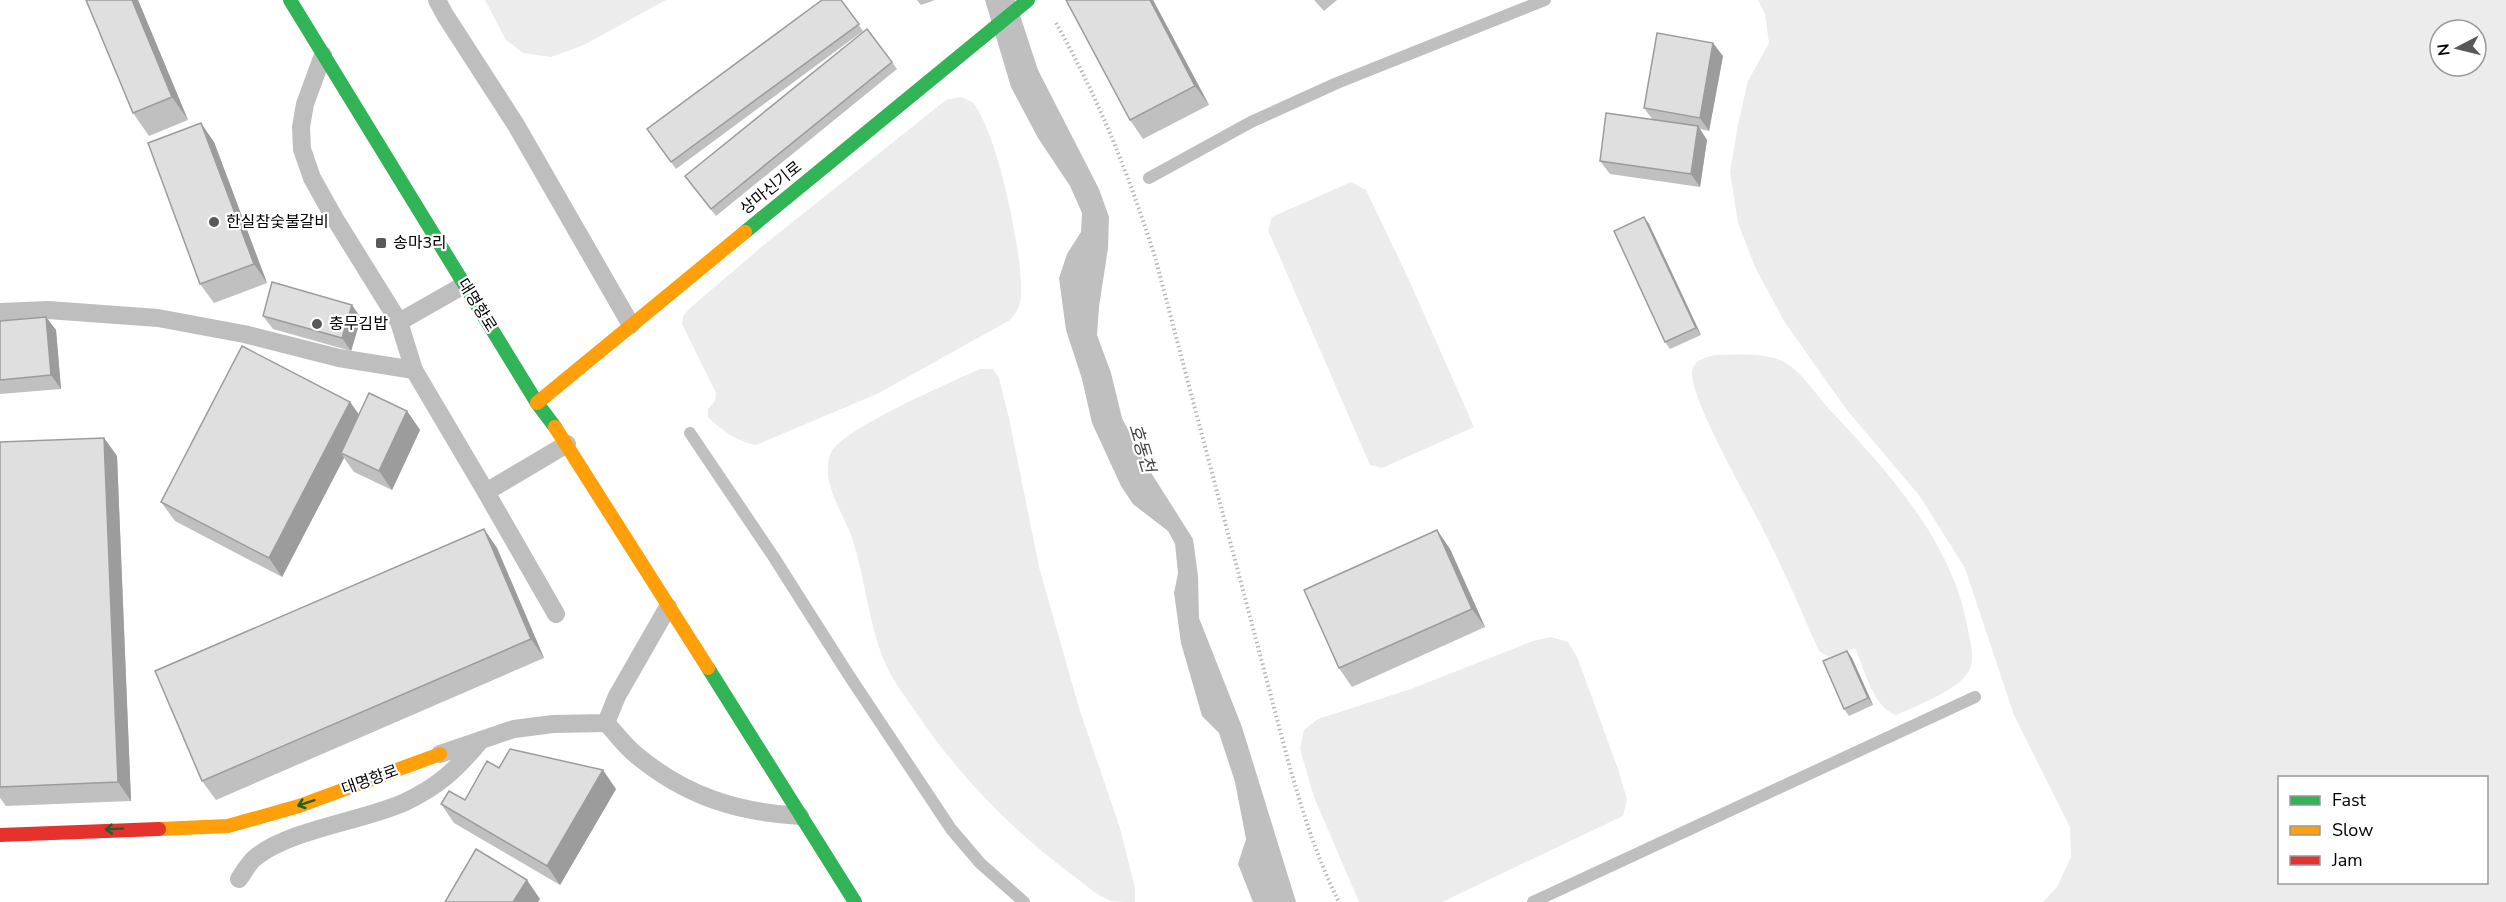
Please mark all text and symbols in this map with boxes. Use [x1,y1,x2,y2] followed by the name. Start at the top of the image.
[2428,18,2488,78] north arrow
[2432,42,2456,57] text: N
[735,156,807,220] street label: 상마신기로
[226,211,329,233] place label: 한실참숯불갈비
[207,215,221,229] marker: 한실참숯불갈비
[393,232,447,254] place label: 송마3리
[374,236,388,250] marker: 송마3리
[452,274,502,336] street label: 대명항로
[329,313,388,335] place label: 충무김밥
[310,317,324,331] marker: 충무김밥
[1123,421,1161,478] water label: 호동천
[339,760,402,800] street label: 대명항로
[2278,776,2488,884] legend
[2332,788,2367,812] text: Fast
[297,799,316,810] one-way arrow
[2332,818,2373,842] text: Slow
[105,824,125,835] one-way arrow
[2331,848,2363,872] text: Jam

